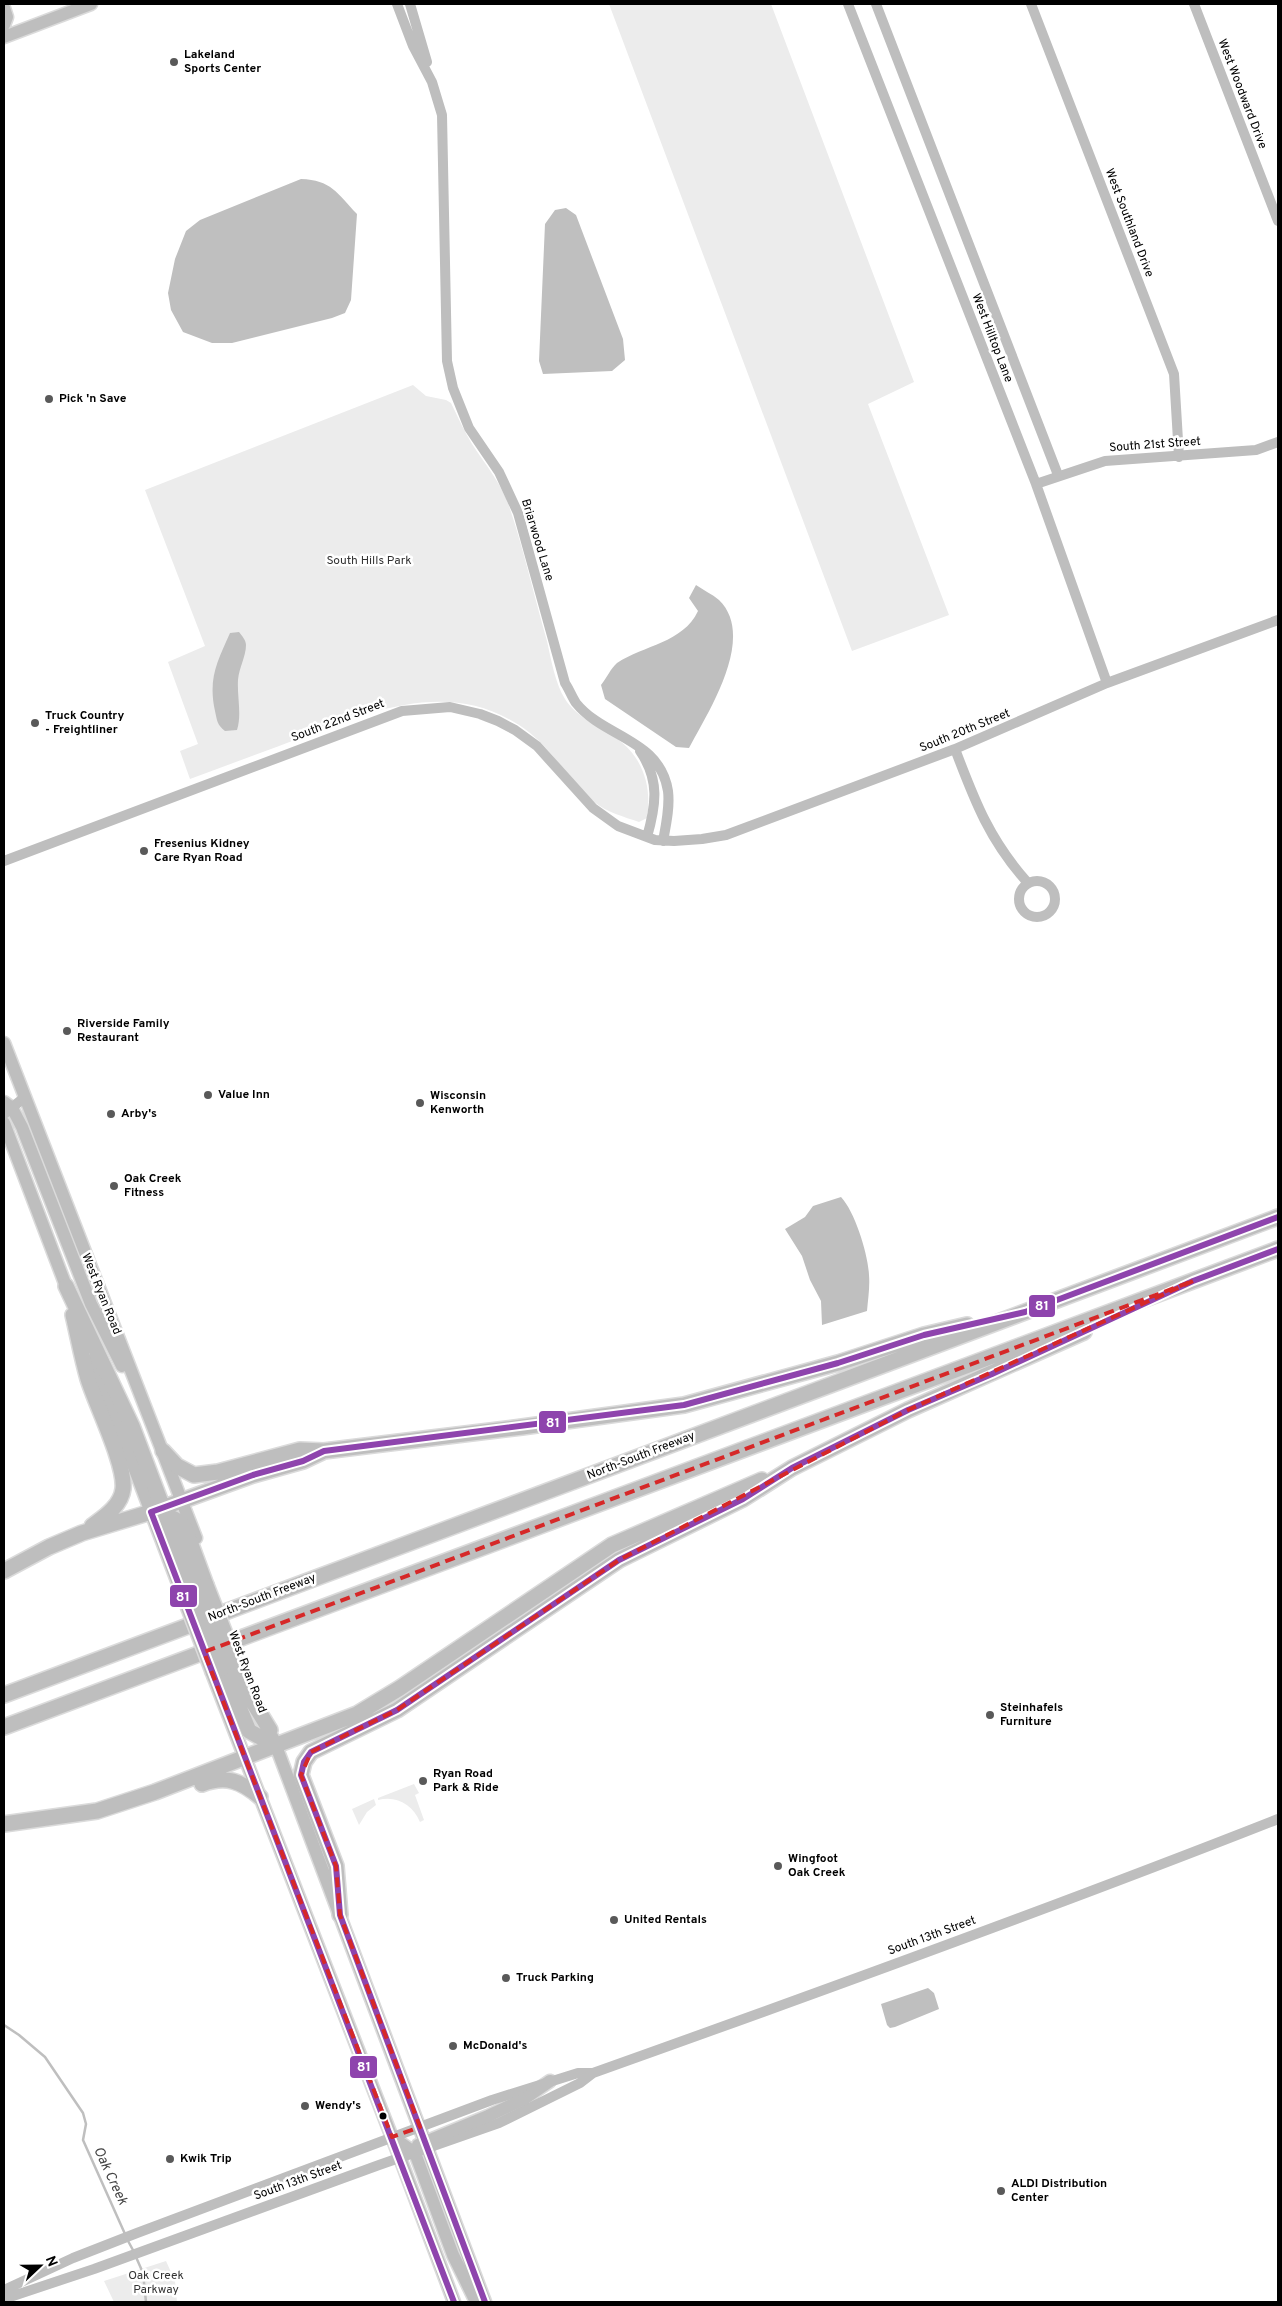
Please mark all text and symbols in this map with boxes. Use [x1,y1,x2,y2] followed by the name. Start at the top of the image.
[1214,37,1270,151] street label: West Woodward Drive
[184,47,261,77] place label: Lakeland Sports Center
[168,56,180,68] marker: Lakeland Sports Center
[1101,166,1157,280] street label: West Southland Drive
[968,291,1016,385] street label: West Hilltop Lane
[59,391,127,407] place label: Pick 'n Save
[43,393,55,405] marker: Pick 'n Save
[1109,434,1201,456] street label: South 21st Street
[517,497,557,583] street label: Briarwood Lane
[326,553,412,569] park label: South Hills Park
[289,696,387,746] street label: South 22nd Street
[917,706,1013,756] street label: South 20th Street
[45,708,124,738] place label: Truck Country - Freightliner
[29,717,41,729] marker: Truck Country - Freightliner
[154,836,250,866] place label: Fresenius Kidney Care Ryan Road
[138,845,150,857] marker: Fresenius Kidney Care Ryan Road
[77,1016,170,1046] place label: Riverside Family Restaurant
[61,1025,73,1037] marker: Riverside Family Restaurant
[218,1087,270,1103] place label: Value Inn
[430,1088,486,1118] place label: Wisconsin Kenworth
[202,1089,214,1101] marker: Value Inn
[414,1097,426,1109] marker: Wisconsin Kenworth
[121,1106,157,1122] place label: Arby's
[105,1108,117,1120] marker: Arby's
[124,1171,182,1201] place label: Oak Creek Fitness
[108,1180,120,1192] marker: Oak Creek Fitness
[77,1251,125,1337] street label: West Ryan Road
[1028,1294,1056,1318] line badge: 81
[1035,1298,1049,1315] text: 81
[538,1410,567,1434] line badge: 81
[546,1415,560,1432] text: 81
[585,1428,697,1484] street label: North-South Freeway
[206,1570,318,1626] street label: North-South Freeway
[169,1584,198,1608] line badge: 81
[176,1589,190,1606] text: 81
[224,1629,270,1715] street label: West Ryan Road
[1000,1700,1063,1730] place label: Steinhafels Furniture
[984,1709,996,1721] marker: Steinhafels Furniture
[433,1766,499,1796] place label: Ryan Road Park & Ride
[417,1775,429,1787] marker: Ryan Road Park & Ride
[788,1851,846,1881] place label: Wingfoot Oak Creek
[772,1860,784,1872] marker: Wingfoot Oak Creek
[624,1912,707,1928] place label: United Rentals
[886,1913,978,1959] street label: South 13th Street
[608,1914,620,1926] marker: United Rentals
[516,1970,594,1986] place label: Truck Parking
[500,1972,512,1984] marker: Truck Parking
[463,2038,527,2054] place label: McDonald's
[447,2040,459,2052] marker: McDonald's
[349,2055,378,2079] line badge: 81
[357,2059,371,2076] text: 81
[315,2098,361,2114] place label: Wendy's
[299,2100,311,2112] marker: Wendy's
[378,2111,388,2121] unlabelled marker
[89,2144,131,2209] water label: Oak Creek
[180,2151,232,2167] place label: Kwik Trip
[164,2153,176,2165] marker: Kwik Trip
[252,2158,344,2204] street label: South 13th Street
[1011,2176,1107,2206] place label: ALDI Distribution Center
[995,2185,1007,2197] marker: ALDI Distribution Center
[15,2241,65,2291] north arrow
[41,2254,60,2270] text: N
[128,2268,184,2298] park label: Oak Creek Parkway

